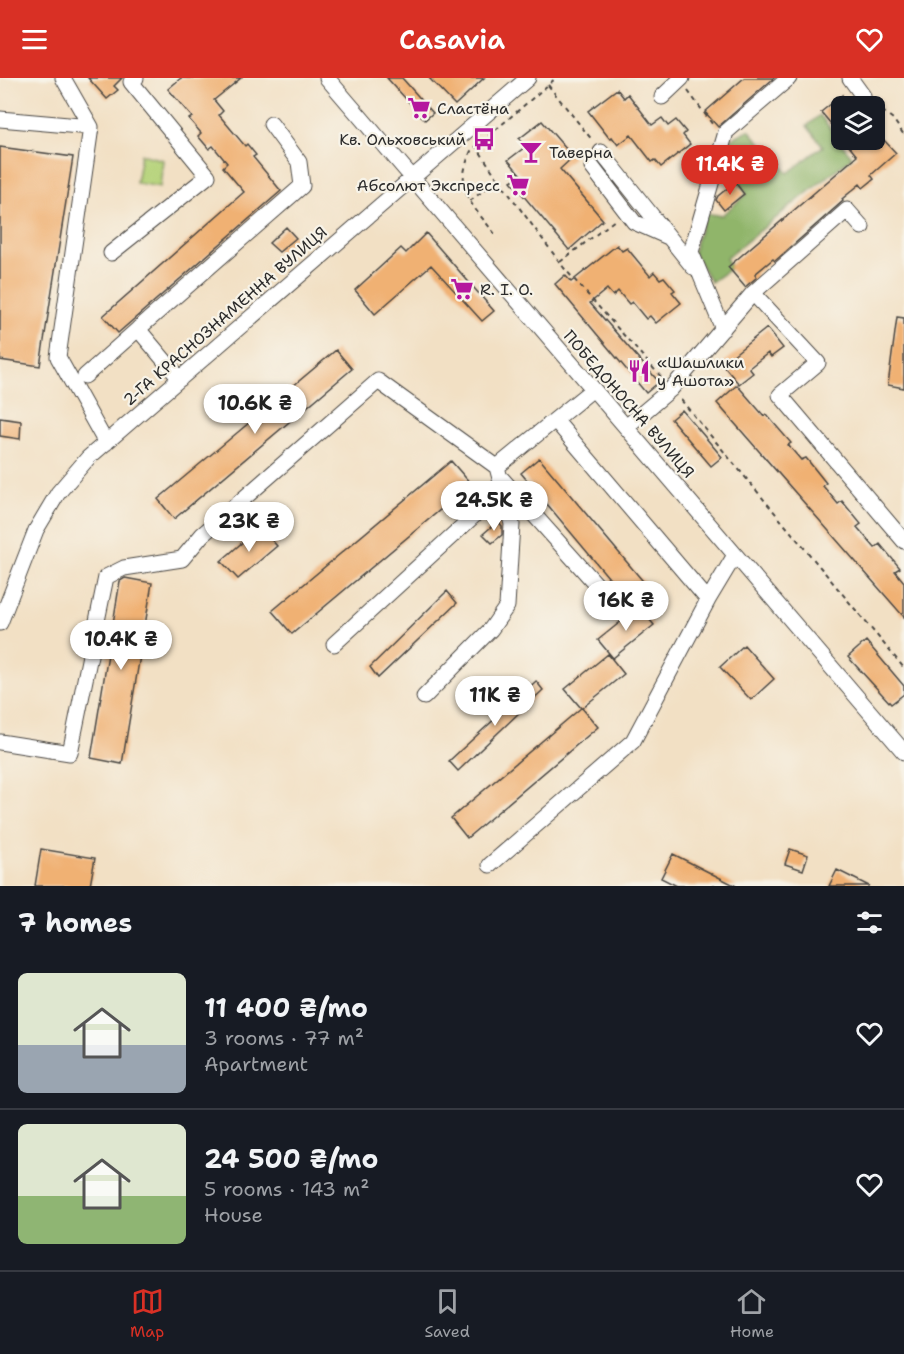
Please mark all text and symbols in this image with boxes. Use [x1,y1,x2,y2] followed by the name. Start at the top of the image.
[399,21,505,58] text: Casavia
[18,23,51,56] icon: menu
[853,23,886,56] icon: heart
[406,95,432,121] supermarket icon: Сластёна
[831,96,885,150] map controls
[831,96,885,150] button: layers
[437,98,509,119] place label: Сластёна
[471,126,497,152] bus stop icon: Кв. Ольховський
[339,129,466,150] place label: Кв. Ольховський
[518,139,544,165] bar icon: Таверна
[549,142,613,163] place label: Таверна
[675,145,785,196] pin: 11.4K ₴
[695,151,765,177] text: 11.4K ₴
[505,172,531,198] supermarket icon: Абсолют Экспресс
[357,175,500,196] place label: Абсолют Экспресс
[119,222,331,410] street label: 2-ГА КРАСНОЗНАМЕННА ВУЛИЦЯ
[449,276,475,302] supermarket icon: R. I. O.
[480,279,533,300] place label: R. I. O.
[559,326,699,482] street label: ПОБЕДОНОСНА ВУЛИЦЯ
[657,352,744,391] place label: «Шашлики у Ашота»
[626,358,652,384] restaurant icon: «Шашлики у Ашота»
[200,384,310,435] pin: 10.6K ₴
[218,390,292,416] text: 10.6K ₴
[439,481,549,532] pin: 24.5K ₴
[455,487,533,513] text: 24.5K ₴
[207,502,291,553] pin: 23K ₴
[218,508,280,534] text: 23K ₴
[584,581,668,632] pin: 16K ₴
[598,587,654,613] text: 16K ₴
[66,620,176,671] pin: 10.4K ₴
[84,626,158,652] text: 10.4K ₴
[453,676,537,727] pin: 11K ₴
[469,682,521,708] text: 11K ₴
[18,905,132,940] text: 7 homes
[853,906,886,939] icon: filters
[204,990,368,1025] text: 11 400 ₴/mo
[66,997,138,1069] icon: home
[853,1017,886,1050] icon: heart
[204,1025,364,1051] text: 3 rooms · 77 m²
[204,1051,308,1077] text: Apartment
[204,1141,378,1176] text: 24 500 ₴/mo
[66,1148,138,1220] icon: home
[853,1168,886,1201] icon: heart
[204,1176,369,1202] text: 5 rooms · 143 m²
[204,1202,263,1228] text: House
[130,1285,164,1342] tab: Map
[424,1285,470,1342] tab: Saved
[730,1285,774,1342] tab: Home

